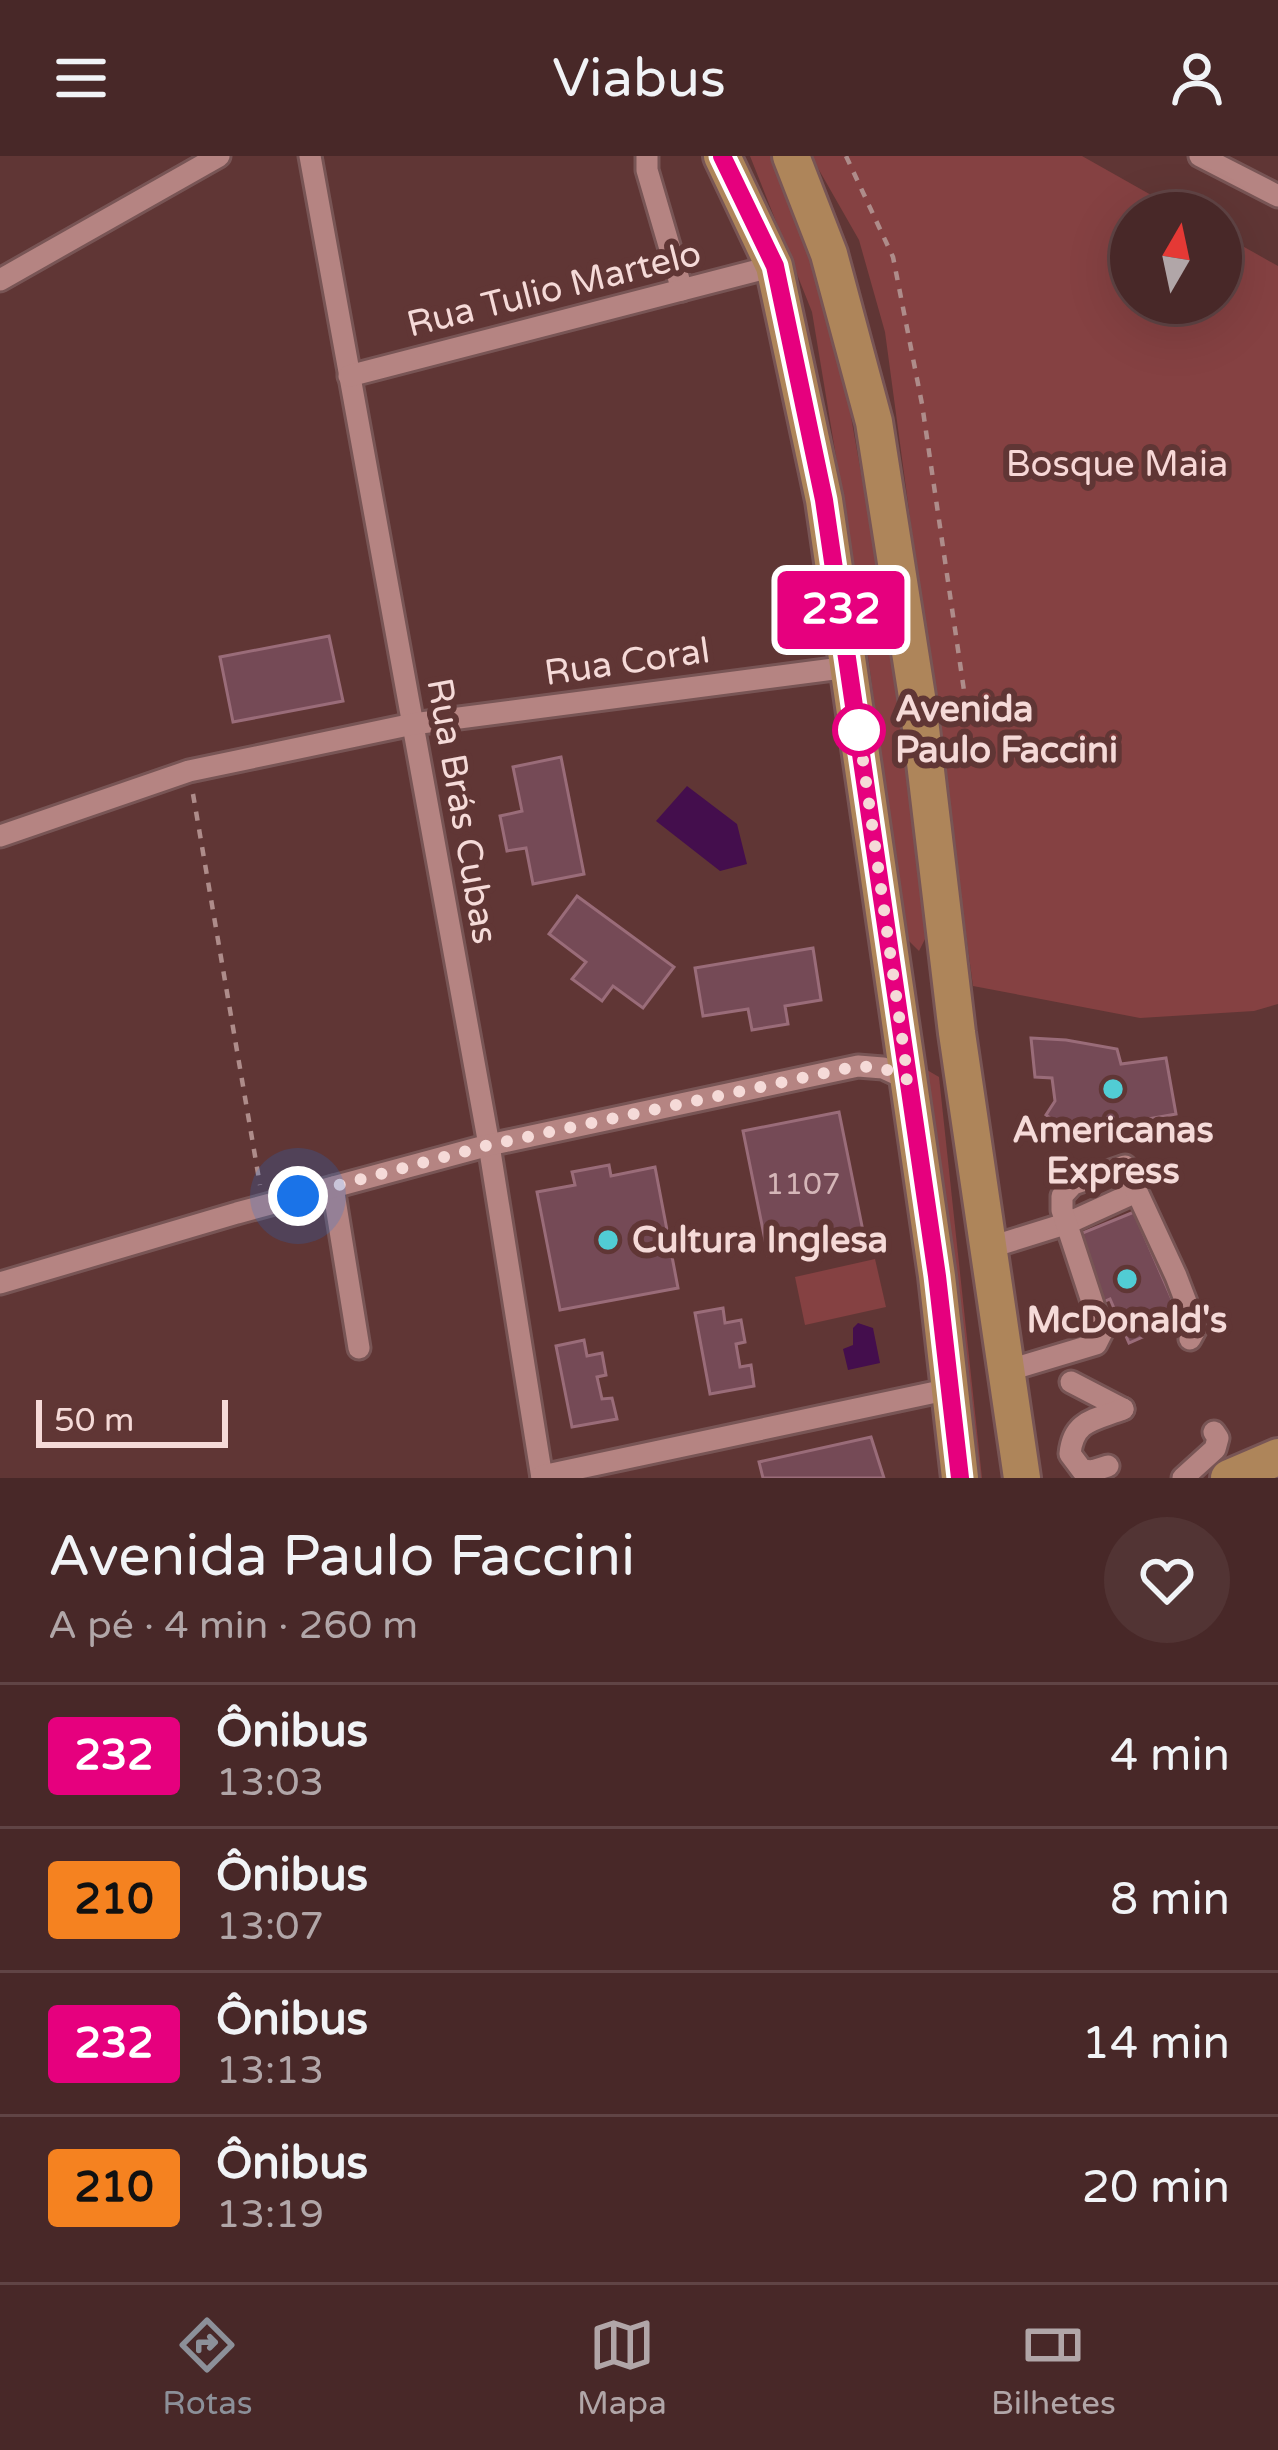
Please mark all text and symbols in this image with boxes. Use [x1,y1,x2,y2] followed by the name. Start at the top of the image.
[48,45,114,111] icon: menu
[1164,45,1230,111] icon: person
[552,46,726,111] text: Viabus
[1110,192,1242,324] north arrow
[1110,192,1242,324] map controls
[403,232,705,346] street label: Rua Tulio Martelo
[1006,443,1228,486] park label: Bosque Maia
[772,571,910,649] line badge: 232
[801,584,881,635] text: 232
[542,629,712,695] street label: Rua Coral
[417,675,507,947] street label: Rua Brás Cubas
[895,688,1118,772] place label: Avenida Paulo Faccini
[834,705,884,755] marker: Avenida Paulo Faccini
[1100,1076,1126,1102] marker: Americanas Express
[1012,1109,1214,1193] place label: Americanas Express
[268,1166,328,1226] your location
[765,1166,841,1203] house number: 1107
[632,1219,888,1262] place label: Cultura Inglesa
[595,1227,621,1253] marker: Cultura Inglesa
[1114,1266,1140,1292] marker: McDonald's
[1027,1299,1227,1342] place label: McDonald's
[36,1394,228,1447] scale bar
[54,1401,134,1440] text: 50 m
[1104,1517,1230,1643] button: heart
[48,1523,635,1591] text: Avenida Paulo Faccini
[48,1602,418,1649] text: A pé · 4 min · 260 m
[216,1705,368,1759] text: Ônibus
[1110,1729,1230,1783] text: 4 min
[74,1730,154,1781] text: 232
[216,1759,324,1806] text: 13:03
[216,1849,368,1903] text: Ônibus
[1110,1873,1230,1927] text: 8 min
[74,1874,154,1925] text: 210
[216,1903,324,1950] text: 13:07
[216,1993,368,2047] text: Ônibus
[1082,2017,1230,2071] text: 14 min
[74,2018,154,2069] text: 232
[216,2047,324,2094] text: 13:13
[216,2137,368,2191] text: Ônibus
[1082,2161,1230,2215] text: 20 min
[74,2162,154,2213] text: 210
[216,2191,324,2238] text: 13:19
[162,2312,253,2423] tab: Rotas
[577,2312,667,2423] tab: Mapa
[991,2312,1116,2423] tab: Bilhetes

